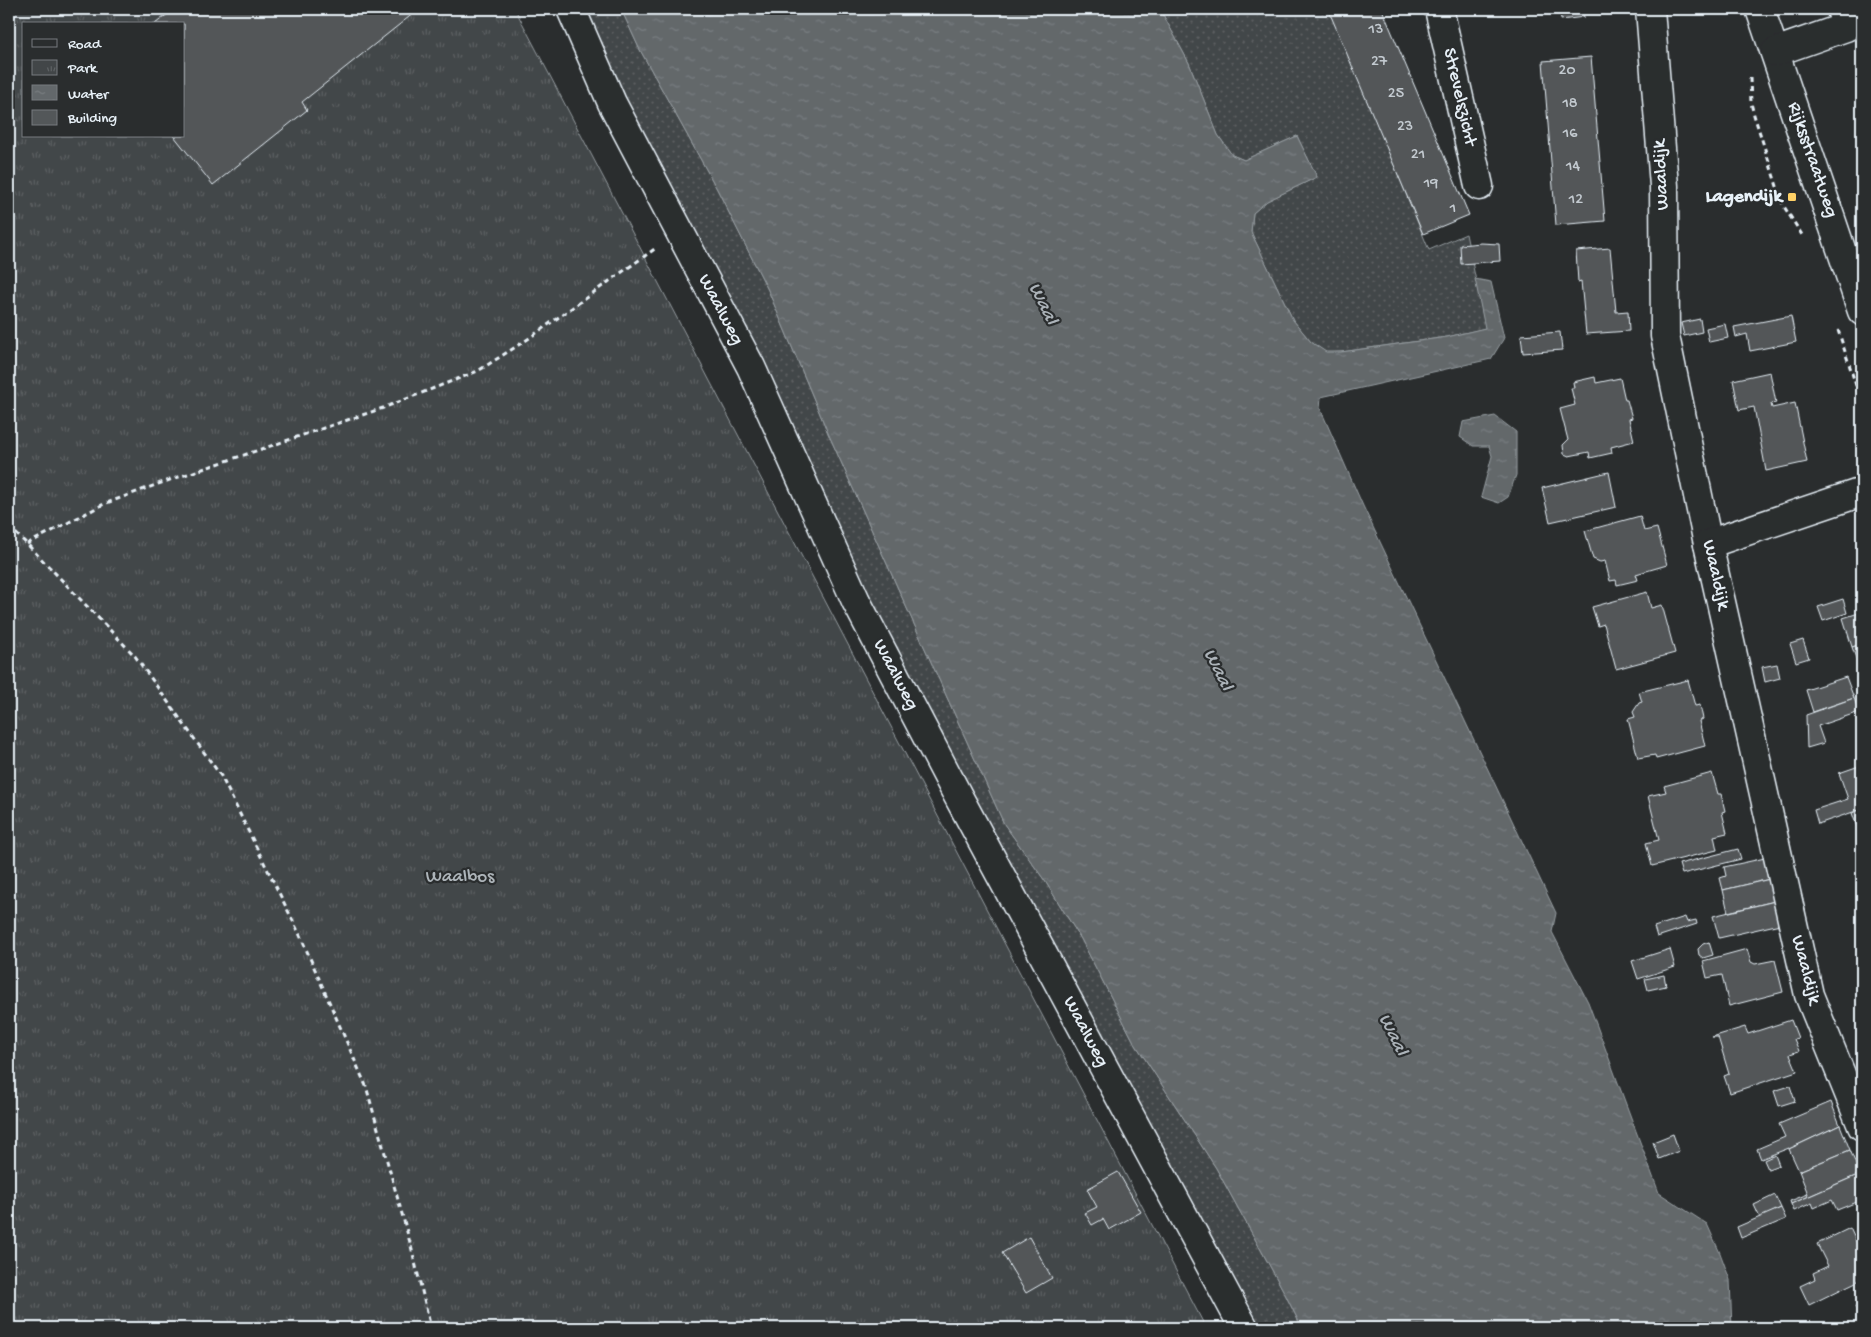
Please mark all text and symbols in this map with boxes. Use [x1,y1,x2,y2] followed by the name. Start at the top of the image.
[1368,21,1383,40] house number: 13
[22,22,185,138] legend
[68,36,102,54] text: Road
[1437,46,1482,150] street label: Strevelszicht
[1371,53,1388,72] house number: 27
[67,60,98,78] text: Park
[1559,62,1575,81] house number: 20
[1388,85,1404,104] house number: 25
[68,86,110,104] text: Water
[1561,95,1578,114] house number: 18
[1781,99,1843,221] street label: Rijksstraatweg
[67,110,117,128] text: Building
[1397,118,1413,137] house number: 23
[1562,125,1578,144] house number: 16
[1649,138,1675,211] street label: Waaldijk
[1411,146,1425,165] house number: 21
[1565,158,1580,177] house number: 14
[1423,175,1438,194] house number: 19
[1706,186,1785,209] place label: Lagendijk
[1568,191,1583,210] house number: 12
[1786,191,1798,203] marker: Lagendijk
[1449,200,1456,219] house number: 1
[692,271,748,349] street label: Waalweg
[1022,279,1063,330] water label: Waal
[1696,538,1734,614] street label: Waaldijk
[867,636,923,714] street label: Waalweg
[1197,645,1238,696] water label: Waal
[426,866,495,889] park label: Waalbos
[1785,933,1826,1009] street label: Waaldijk
[1057,993,1113,1071] street label: Waalweg
[1372,1010,1413,1061] water label: Waal

